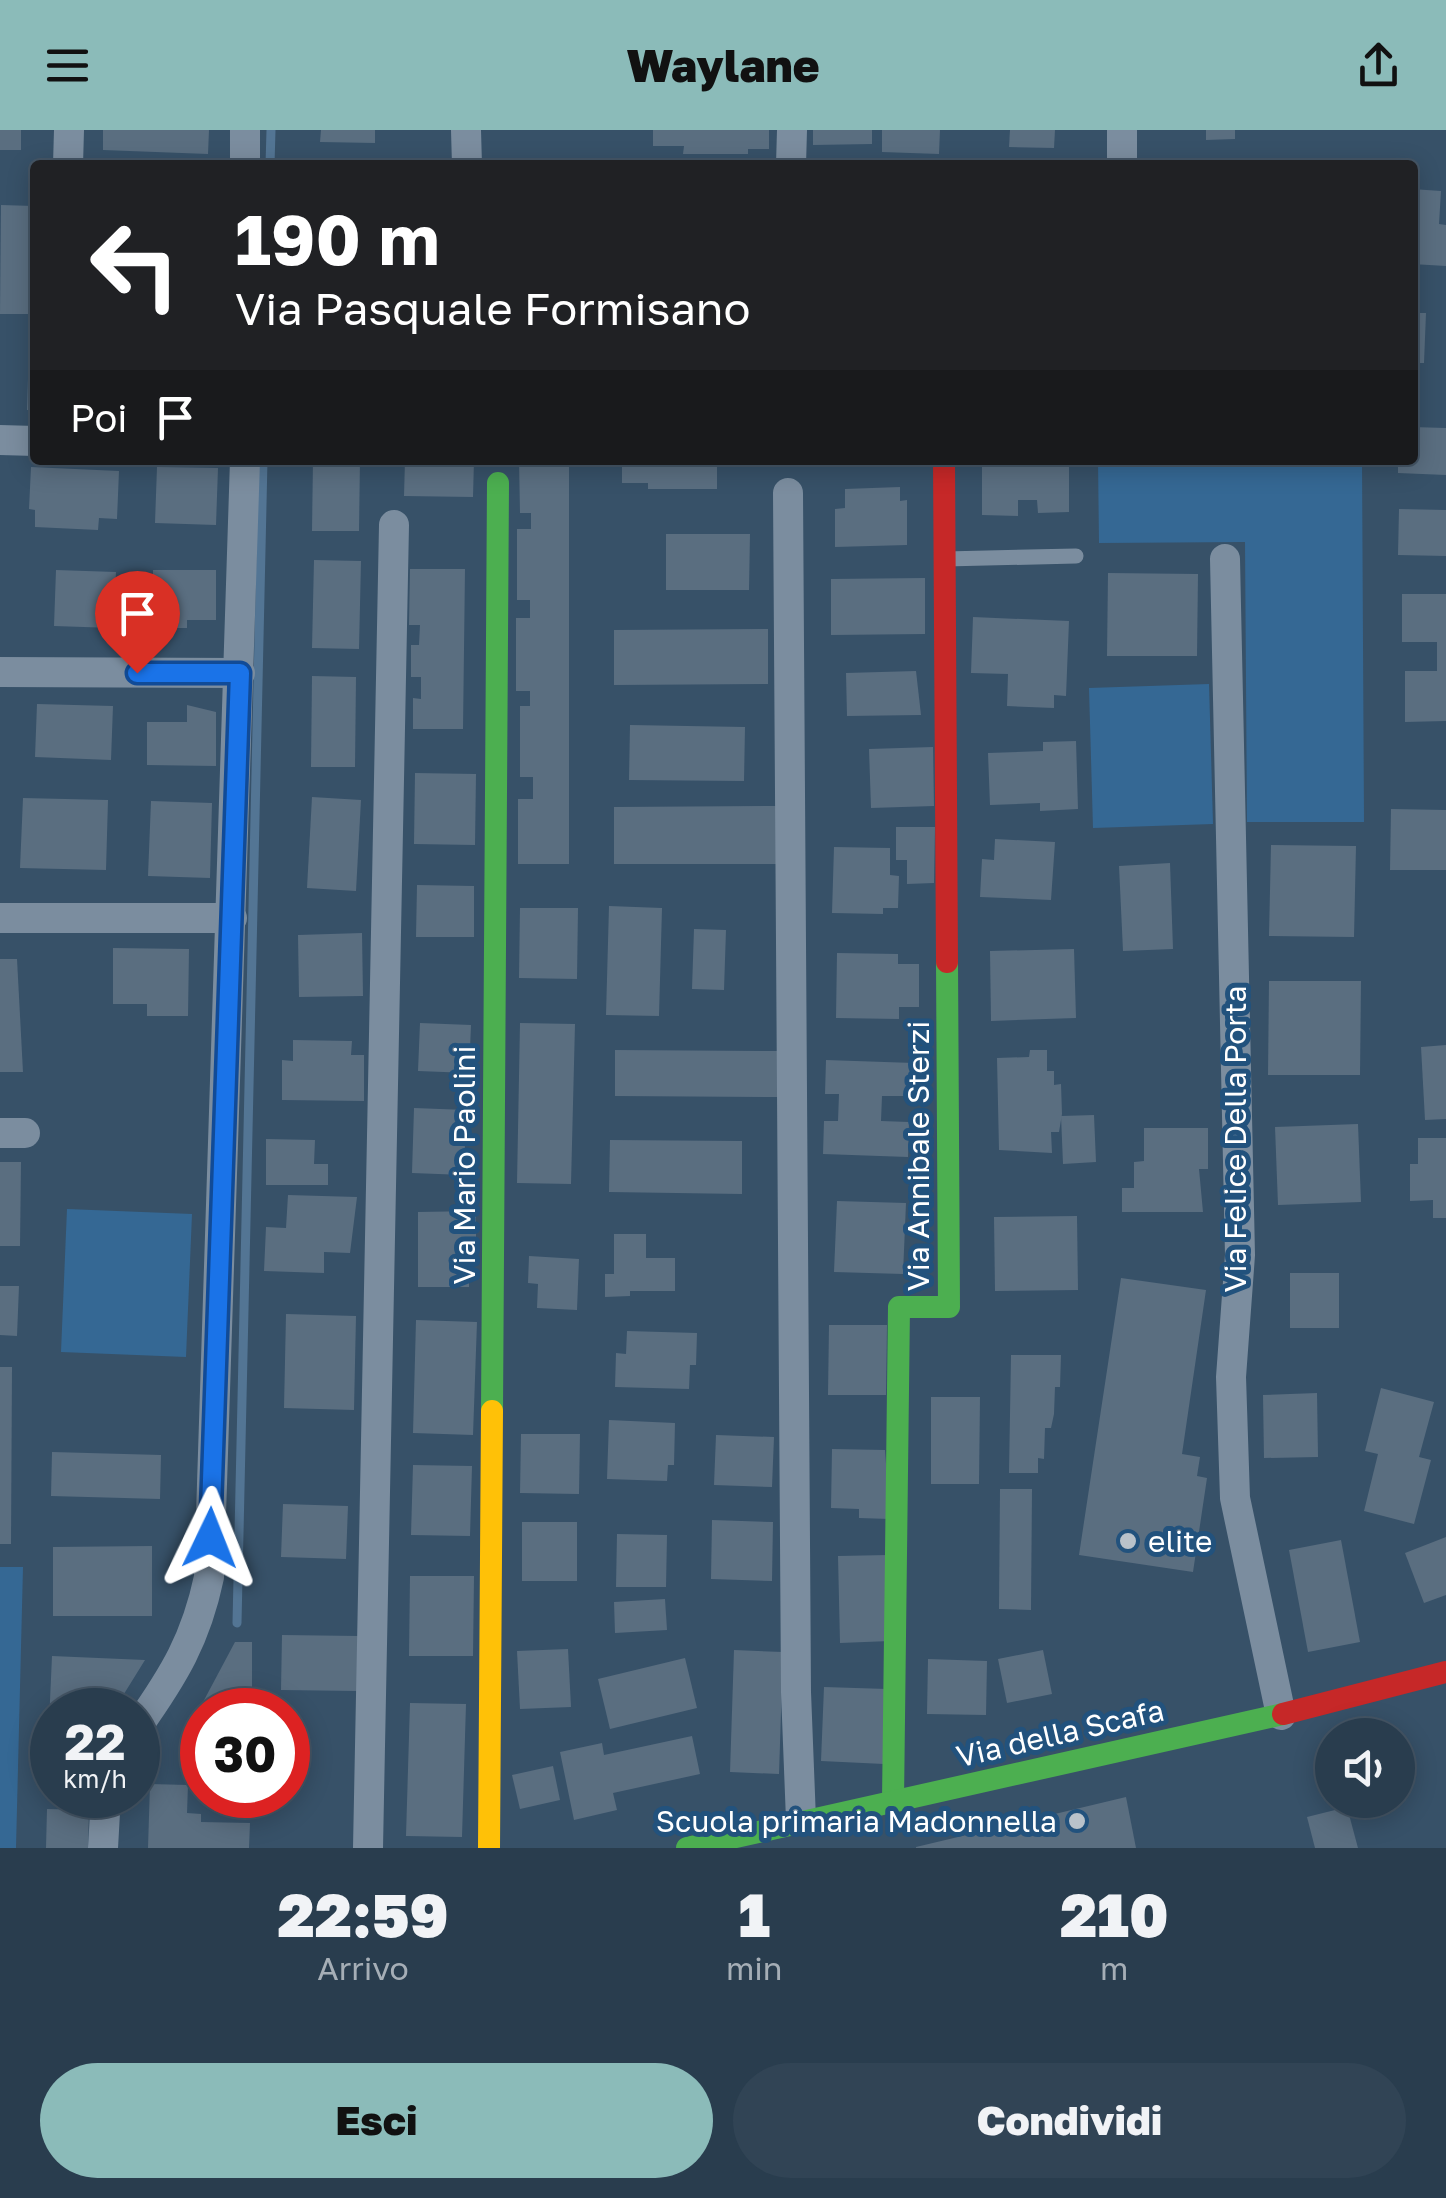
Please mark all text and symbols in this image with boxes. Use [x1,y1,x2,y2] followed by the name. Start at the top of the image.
[40,38,95,93] icon: menu
[626,38,820,92] text: Waylane
[1351,38,1406,93] icon: share
[235,196,440,280] text: 190 m
[70,200,200,330] icon: left
[235,281,751,335] text: Via Pasquale Formisano
[148,390,203,445] icon: arrive
[70,395,128,440] text: Poi
[95,571,180,674] pin
[110,586,165,641] icon: arrive
[1217,985,1253,1293] street label: Via Felice Della Porta
[900,1021,936,1291] street label: Via Annibale Sterzi
[446,1045,482,1285] street label: Via Mario Paolini
[158,1486,262,1590] position arrow
[1148,1523,1212,1559] place label: elite
[1117,1530,1139,1552] marker: elite
[180,1688,310,1818] speed limit sign: 30
[953,1692,1167,1774] street label: Via della Scafa
[64,1711,125,1771] text: 22
[1315,1718,1415,1818] map controls
[1315,1718,1415,1818] button: sound
[63,1763,127,1794] text: km/h
[656,1803,1057,1839] place label: Scuola primaria Madonnella
[1066,1810,1088,1832] marker: Scuola primaria Madonnella
[277,1878,448,1950] text: 22:59
[738,1878,770,1950] text: 1
[1060,1878,1169,1950] text: 210
[317,1949,409,1987] text: Arrivo
[726,1949,783,1987] text: min
[1100,1949,1128,1987] text: m
[40,2063,713,2178] button: Esci
[733,2063,1406,2178] button: Condividi

